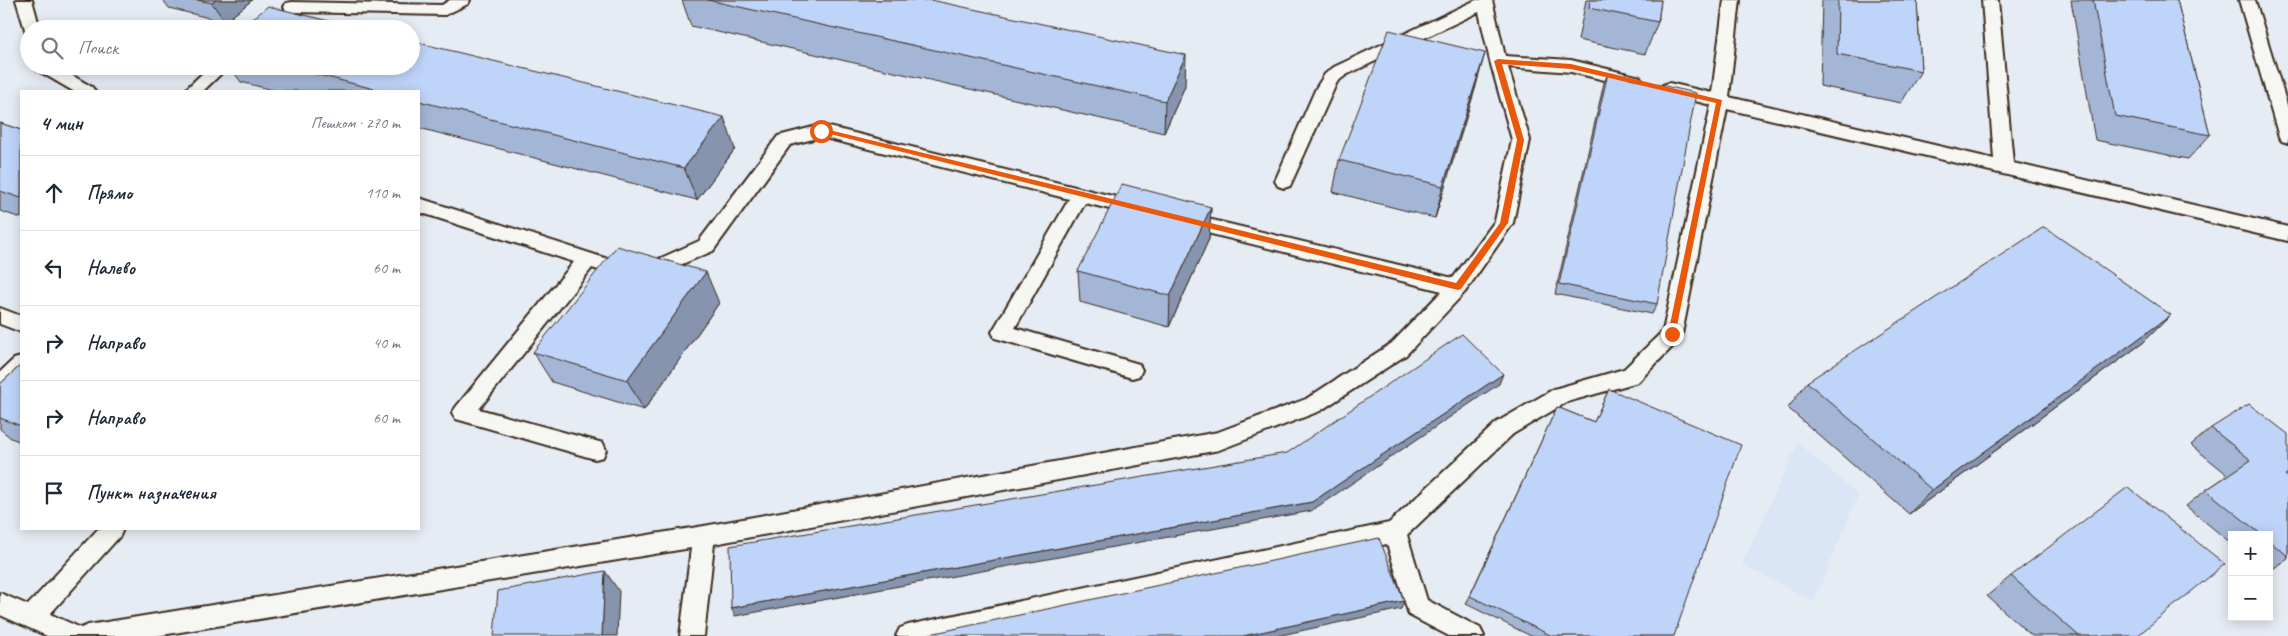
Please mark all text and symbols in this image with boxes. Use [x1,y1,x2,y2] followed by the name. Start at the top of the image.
[20,20,420,75] search box
[38,34,66,62] icon: search
[78,36,118,60] text: Поиск
[40,110,83,136] text: 4 мин
[311,113,400,133] text: Пешком · 270 m
[810,120,833,143] route start
[40,179,68,207] icon: ahead
[87,181,132,205] text: Прямо
[366,183,400,203] text: 110 m
[40,254,68,282] icon: left
[87,256,135,280] text: Налево
[373,258,400,278] text: 60 m
[1661,323,1684,346] route end
[40,329,68,357] icon: right
[87,331,145,355] text: Направо
[373,333,400,353] text: 40 m
[40,404,68,432] icon: right
[87,406,145,430] text: Направо
[373,408,400,428] text: 60 m
[40,479,68,507] icon: arrive
[87,481,216,505] text: Пункт назначения
[2228,531,2273,621] map controls
[2228,531,2273,576] button: +
[2228,576,2273,621] button: −

